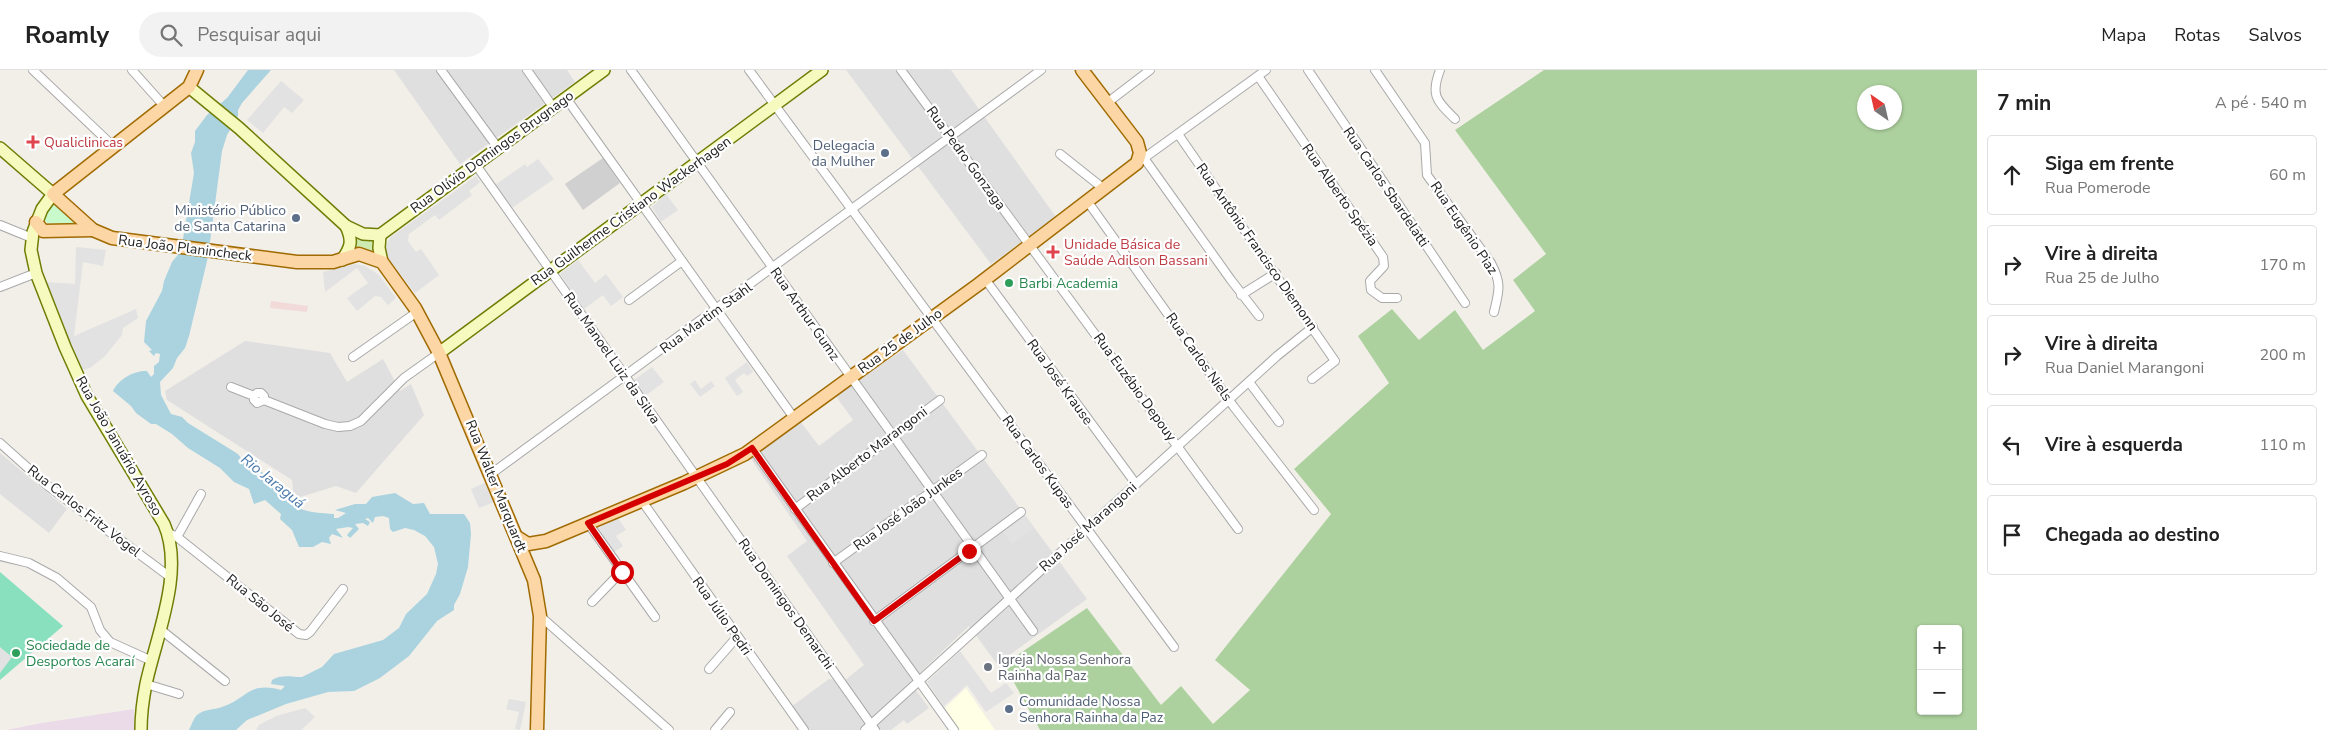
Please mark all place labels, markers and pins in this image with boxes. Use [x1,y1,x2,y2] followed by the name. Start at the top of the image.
[44,133,123,152] place label: Qualiclinicas
[26,135,40,149] marker: Qualiclinicas
[811,136,875,171] place label: Delegacia da Mulher
[879,147,891,159] marker: Delegacia da Mulher
[174,201,286,236] place label: Ministério Público de Santa Catarina
[290,212,302,224] marker: Ministério Público de Santa Catarina
[1064,235,1208,270] place label: Unidade Básica de Saúde Adilson Bassani
[1046,245,1060,259] marker: Unidade Básica de Saúde Adilson Bassani
[1019,274,1118,293] place label: Barbi Academia
[1003,277,1015,289] marker: Barbi Academia
[26,636,135,671] place label: Sociedade de Desportos Acaraí
[10,647,22,659] marker: Sociedade de Desportos Acaraí
[998,650,1131,685] place label: Igreja Nossa Senhora Rainha da Paz
[982,661,994,673] marker: Igreja Nossa Senhora Rainha da Paz
[1019,692,1164,727] place label: Comunidade Nossa Senhora Rainha da Paz
[1003,703,1015,715] marker: Comunidade Nossa Senhora Rainha da Paz

